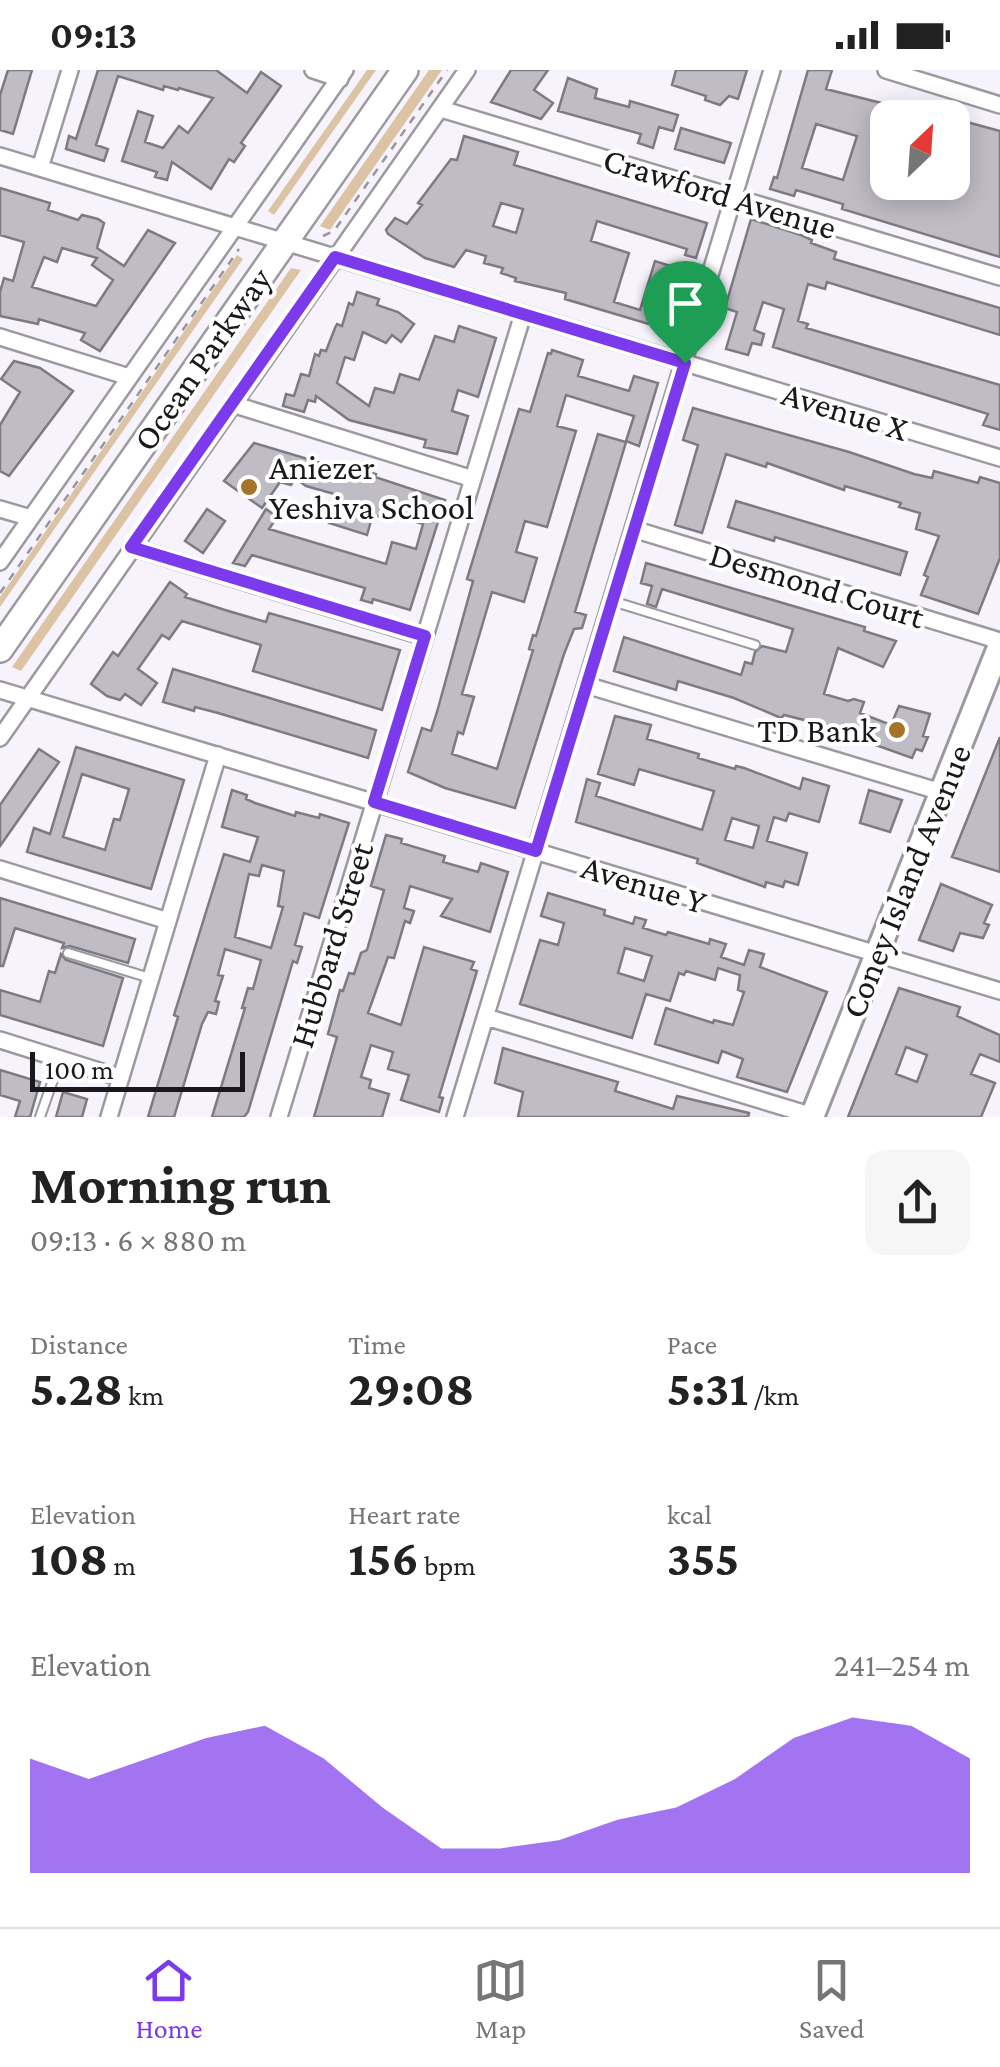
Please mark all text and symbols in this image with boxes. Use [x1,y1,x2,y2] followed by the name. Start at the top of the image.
[50,14,137,56] text: 09:13
[870,100,970,200] north arrow
[870,100,970,200] map controls
[599,139,841,247] street label: Crawford Avenue
[125,260,280,458] street label: Ocean Parkway
[643,261,728,364] pin
[658,276,713,331] icon: arrive
[777,374,913,449] street label: Avenue X
[269,448,474,527] place label: Aniezer Yeshiva School
[238,476,260,498] marker: Aniezer Yeshiva School
[705,534,929,637] street label: Desmond Court
[757,711,877,750] place label: TD Bank
[886,719,908,741] marker: TD Bank
[834,739,979,1024] street label: Coney Island Avenue
[282,838,381,1052] street label: Hubbard Street
[577,847,711,922] street label: Avenue Y
[30,1047,245,1091] scale bar
[45,1054,114,1085] text: 100 m
[865,1150,970,1255] button: share
[30,1154,331,1215] text: Morning run
[30,1222,247,1258] text: 09:13 · 6 × 880 m
[30,1329,128,1360] text: Distance
[348,1329,406,1360] text: Time
[667,1329,717,1360] text: Pace
[30,1360,123,1416] text: 5.28
[348,1360,474,1416] text: 29:08
[667,1360,748,1416] text: 5:31
[123,1380,164,1411] text: km
[748,1380,799,1411] text: /km
[30,1499,136,1530] text: Elevation
[348,1499,460,1530] text: Heart rate
[667,1499,712,1530] text: kcal
[30,1530,108,1586] text: 108
[348,1530,419,1586] text: 156
[667,1530,739,1586] text: 355
[108,1550,136,1581] text: m
[419,1550,476,1581] text: bpm
[30,1647,151,1683] text: Elevation
[834,1647,970,1683] text: 241–254 m
[135,1953,202,2044] tab: Home
[473,1953,528,2044] tab: Map
[799,1953,865,2044] tab: Saved

